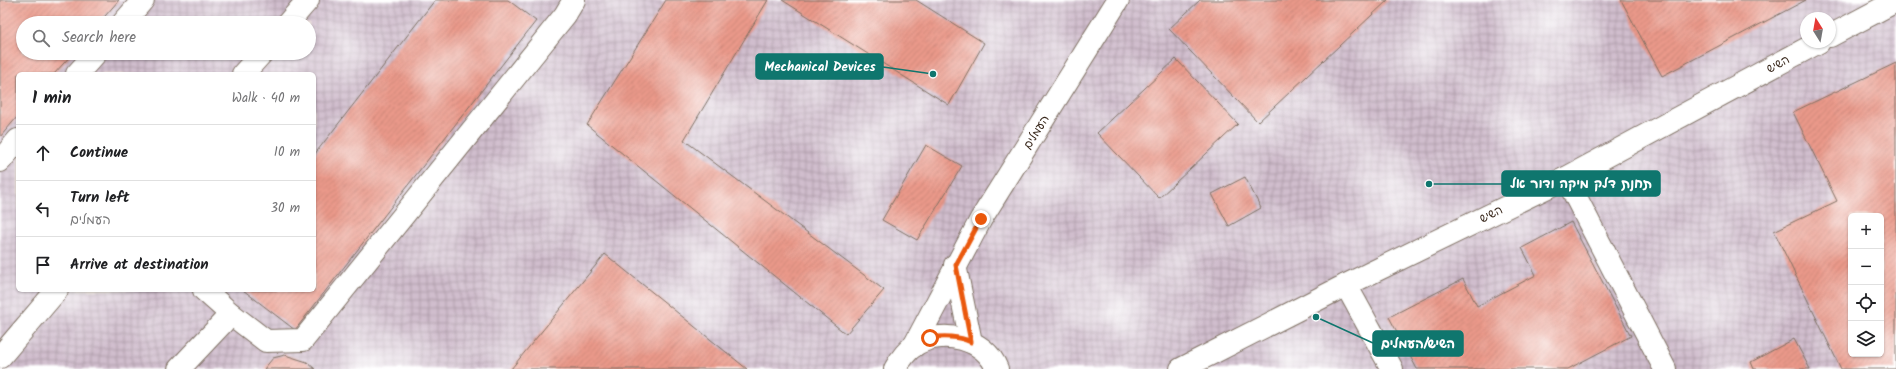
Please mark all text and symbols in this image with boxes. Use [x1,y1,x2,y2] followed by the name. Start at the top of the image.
[1800,12,1836,48] north arrow
[16,16,316,60] search box
[62,26,136,50] text: Search here
[30,27,52,49] icon: search
[1763,50,1793,79] street label: השיש
[756,54,883,79] callout: Mechanical Devices
[764,57,876,78] text: Mechanical Devices
[32,85,71,112] text: 1 min
[232,88,300,109] text: Walk · 40 m
[1018,111,1054,153] street label: העמלים
[70,141,128,165] text: Continue
[32,142,54,164] icon: ahead
[274,142,300,163] text: 10 m
[1502,171,1660,196] callout: תחנת דלק מיקה ודור אל
[1510,174,1652,195] text: תחנת דלק מיקה ודור אל
[70,186,130,210] text: Turn left
[32,198,54,220] icon: left
[271,198,300,219] text: 30 m
[1476,201,1506,228] street label: השיש
[70,210,111,231] text: העמלים
[972,210,990,228] route end
[1848,213,1884,357] map controls
[1848,213,1884,249] button: +
[1848,249,1884,285] button: −
[70,253,209,277] text: Arrive at destination
[32,254,54,276] icon: arrive
[1848,285,1884,321] button: locate
[1848,321,1884,357] button: layers
[921,329,939,347] route start
[1373,331,1463,356] callout: השיש/העמלים
[1381,334,1455,355] text: השיש/העמלים

